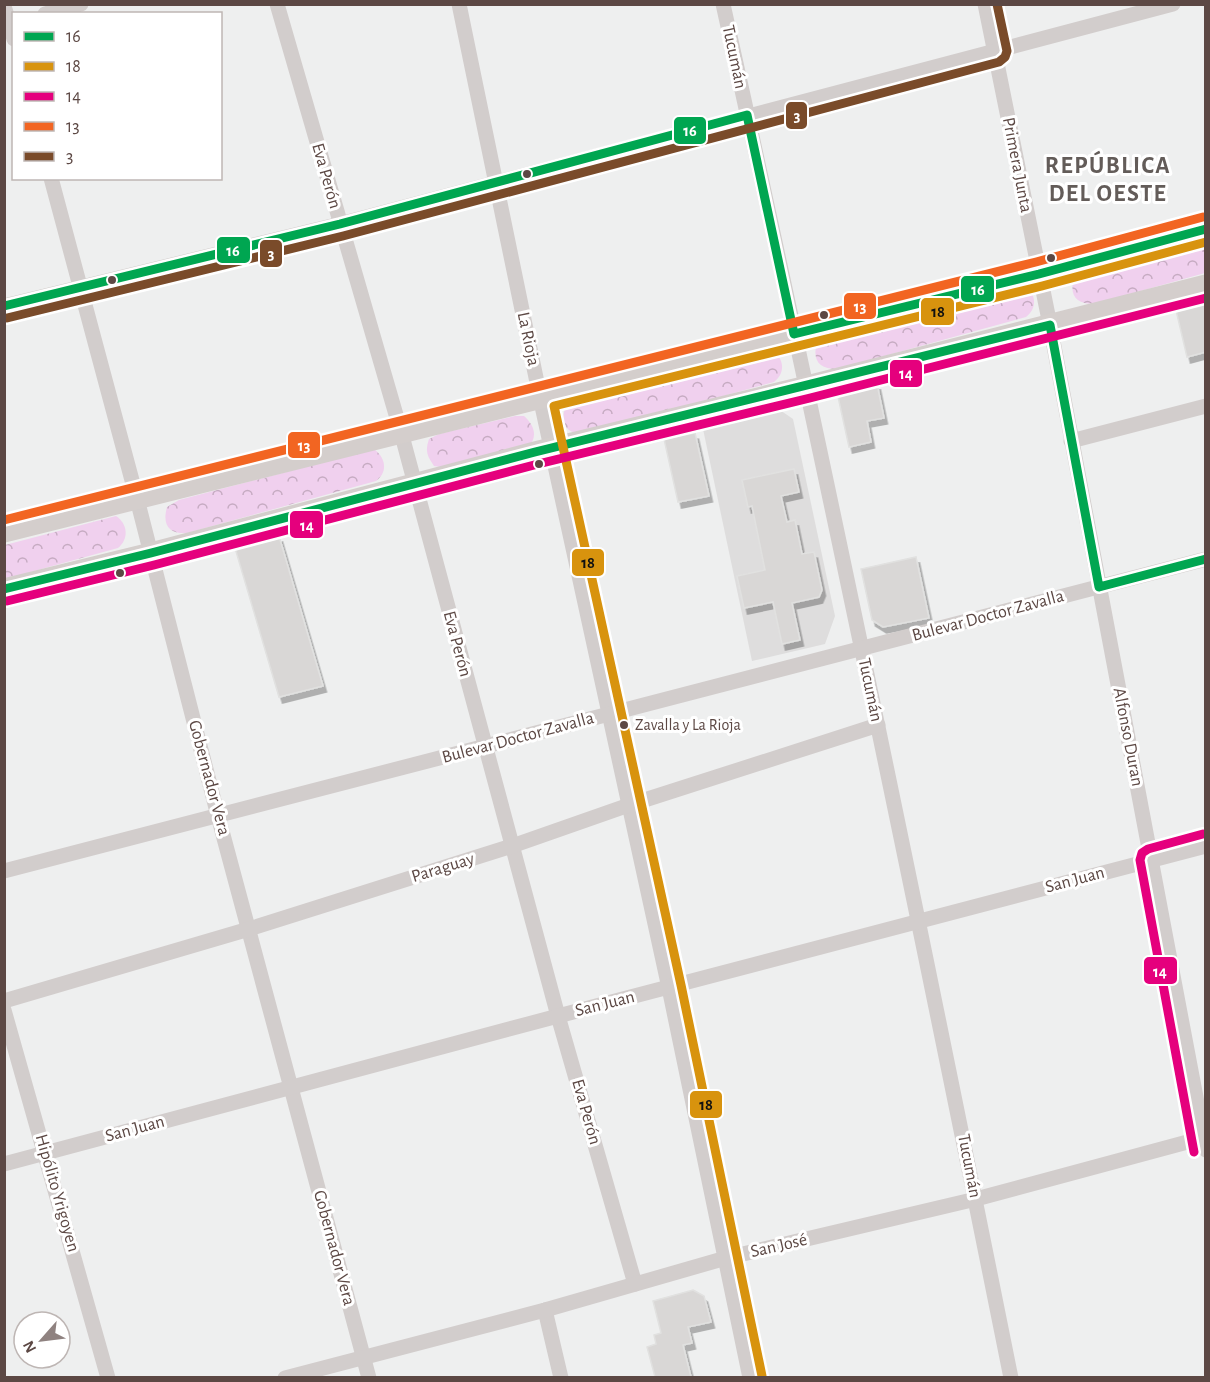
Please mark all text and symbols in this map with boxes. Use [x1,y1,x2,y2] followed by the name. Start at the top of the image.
[12,12,222,180] legend
[719,24,749,90] street label: Tucumán
[66,28,81,46] text: 16
[66,58,81,76] text: 18
[66,88,81,106] text: 14
[785,101,808,130] line badge: 3
[794,108,801,124] text: 3
[673,116,707,145] line badge: 16
[999,116,1035,214] street label: Primera Junta
[66,118,80,136] text: 13
[683,123,697,139] text: 16
[308,141,344,211] street label: Eva Perón
[66,148,73,166] text: 3
[1045,150,1171,206] district label: REPÚBLICA DEL OESTE
[521,168,533,180] unlabelled marker
[216,236,251,264] line badge: 16
[259,239,283,268] line badge: 3
[226,243,240,259] text: 16
[268,246,275,262] text: 3
[1045,252,1057,264] unlabelled marker
[106,274,118,286] unlabelled marker
[960,275,995,303] line badge: 16
[971,282,985,298] text: 16
[843,292,877,320] line badge: 13
[920,297,955,326] line badge: 18
[854,299,866,315] text: 13
[931,304,945,320] text: 18
[818,309,830,321] unlabelled marker
[513,310,543,368] street label: La Rioja
[889,359,923,388] line badge: 14
[899,366,913,382] text: 14
[287,431,321,459] line badge: 13
[298,438,310,454] text: 13
[533,458,545,470] unlabelled marker
[289,510,324,539] line badge: 14
[300,518,314,534] text: 14
[571,548,605,577] line badge: 18
[581,555,595,571] text: 18
[114,567,126,579] unlabelled marker
[910,587,1066,645] street label: Bulevar Doctor Zavalla
[440,609,474,679] street label: Eva Perón
[855,657,885,723] street label: Tucumán
[1110,686,1146,788] street label: Alfonso Duran
[440,709,596,767] street label: Bulevar Doctor Zavalla
[635,717,741,734] place label: Zavalla y La Rioja
[185,718,233,838] street label: Gobernador Vera
[618,719,630,731] marker: Zavalla y La Rioja
[409,850,477,886] street label: Paraguay
[1043,863,1107,897] street label: San Juan
[1143,956,1178,985] line badge: 14
[1153,964,1167,980] text: 14
[573,988,637,1020] street label: San Juan
[568,1077,604,1147] street label: Eva Perón
[689,1090,723,1119] line badge: 18
[699,1097,713,1113] text: 18
[103,1112,167,1146] street label: San Juan
[32,1132,82,1254] street label: Hipólito Yrigoyen
[954,1133,984,1199] street label: Tucumán
[310,1188,358,1308] street label: Gobernador Vera
[749,1231,809,1261] street label: San José
[12,1310,72,1370] north arrow
[20,1338,39,1355] text: N

